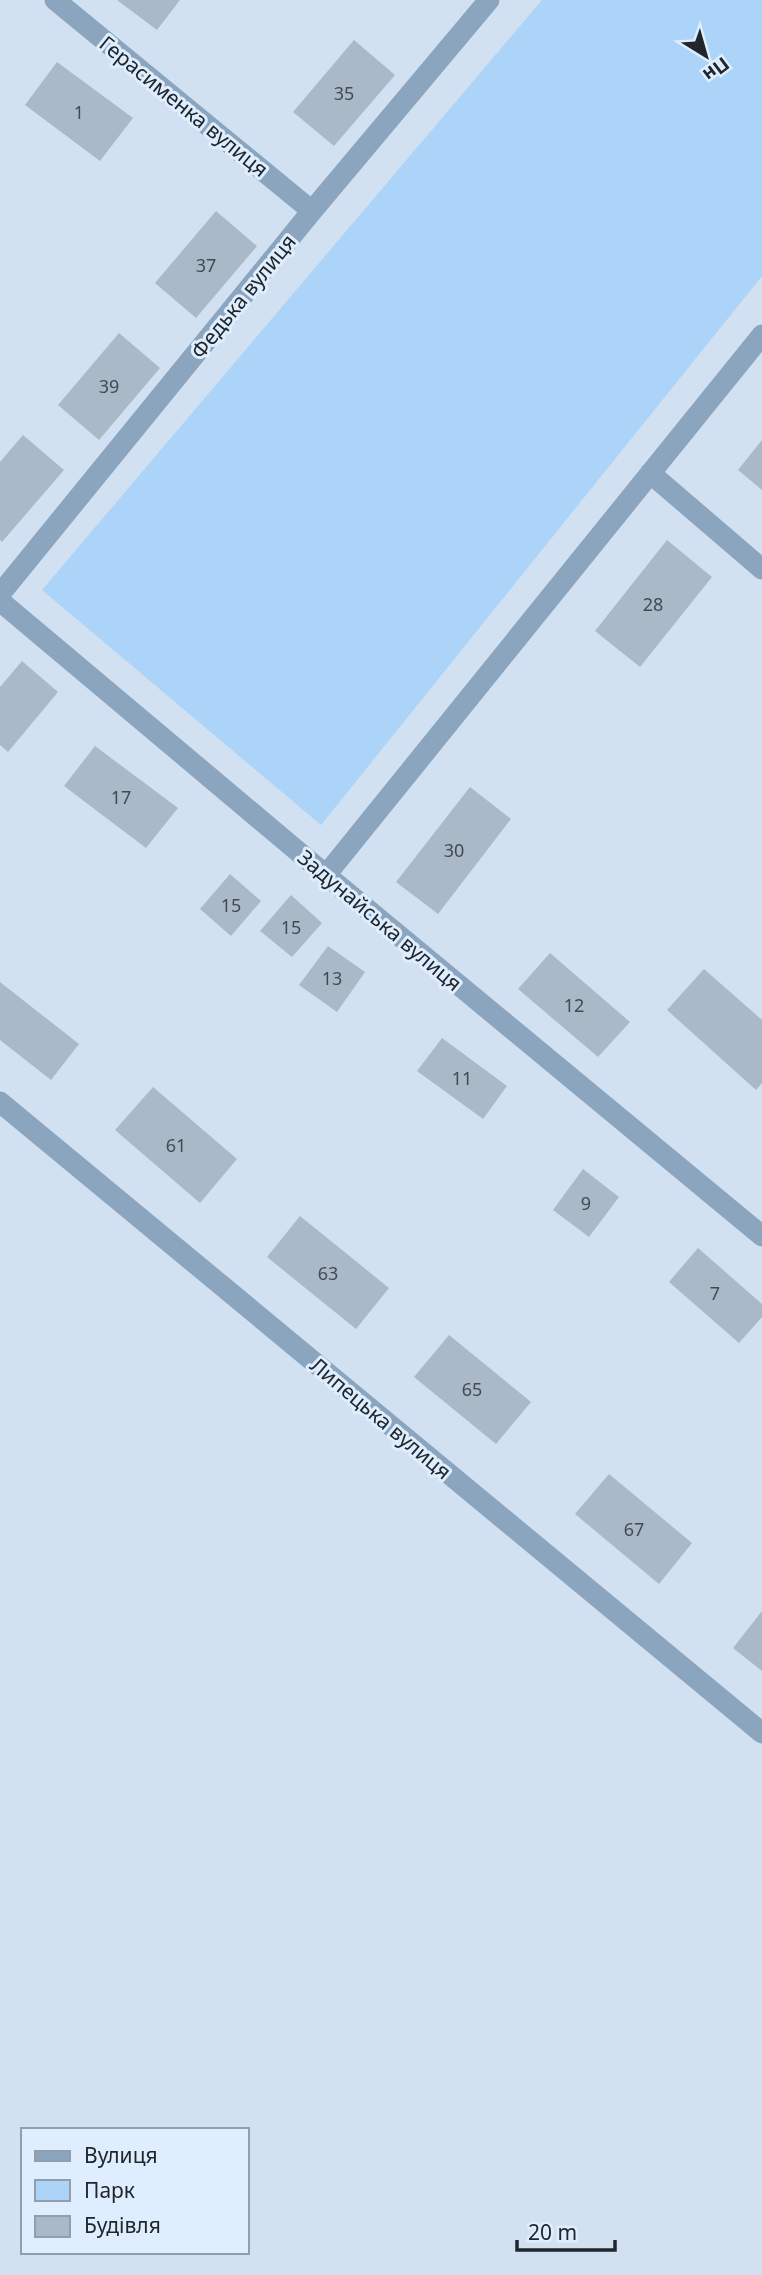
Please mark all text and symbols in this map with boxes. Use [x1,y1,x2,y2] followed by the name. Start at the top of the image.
[671,21,741,91] north arrow
[94,29,274,183] street label: Герасименка вулиця
[698,51,735,88] text: Пн
[334,81,354,105] house number: 35
[74,100,84,124] house number: 1
[184,228,302,364] street label: Федька вулиця
[196,253,216,277] house number: 37
[99,374,119,398] house number: 39
[643,592,663,616] house number: 28
[111,785,131,809] house number: 17
[444,838,464,862] house number: 30
[292,843,468,997] street label: Задунайська вулиця
[221,893,241,917] house number: 15
[281,915,301,939] house number: 15
[322,966,342,990] house number: 13
[564,993,584,1017] house number: 12
[452,1066,472,1090] house number: 11
[166,1133,186,1157] house number: 61
[581,1191,591,1215] house number: 9
[318,1261,338,1285] house number: 63
[710,1281,720,1305] house number: 7
[305,1351,457,1485] street label: Липецька вулиця
[462,1377,482,1401] house number: 65
[624,1517,644,1541] house number: 67
[21,2128,248,2254] legend
[84,2141,158,2169] text: Вулиця
[84,2176,135,2204] text: Парк
[517,2208,615,2252] scale bar
[84,2211,161,2239] text: Будівля
[528,2218,577,2246] text: 20 m

